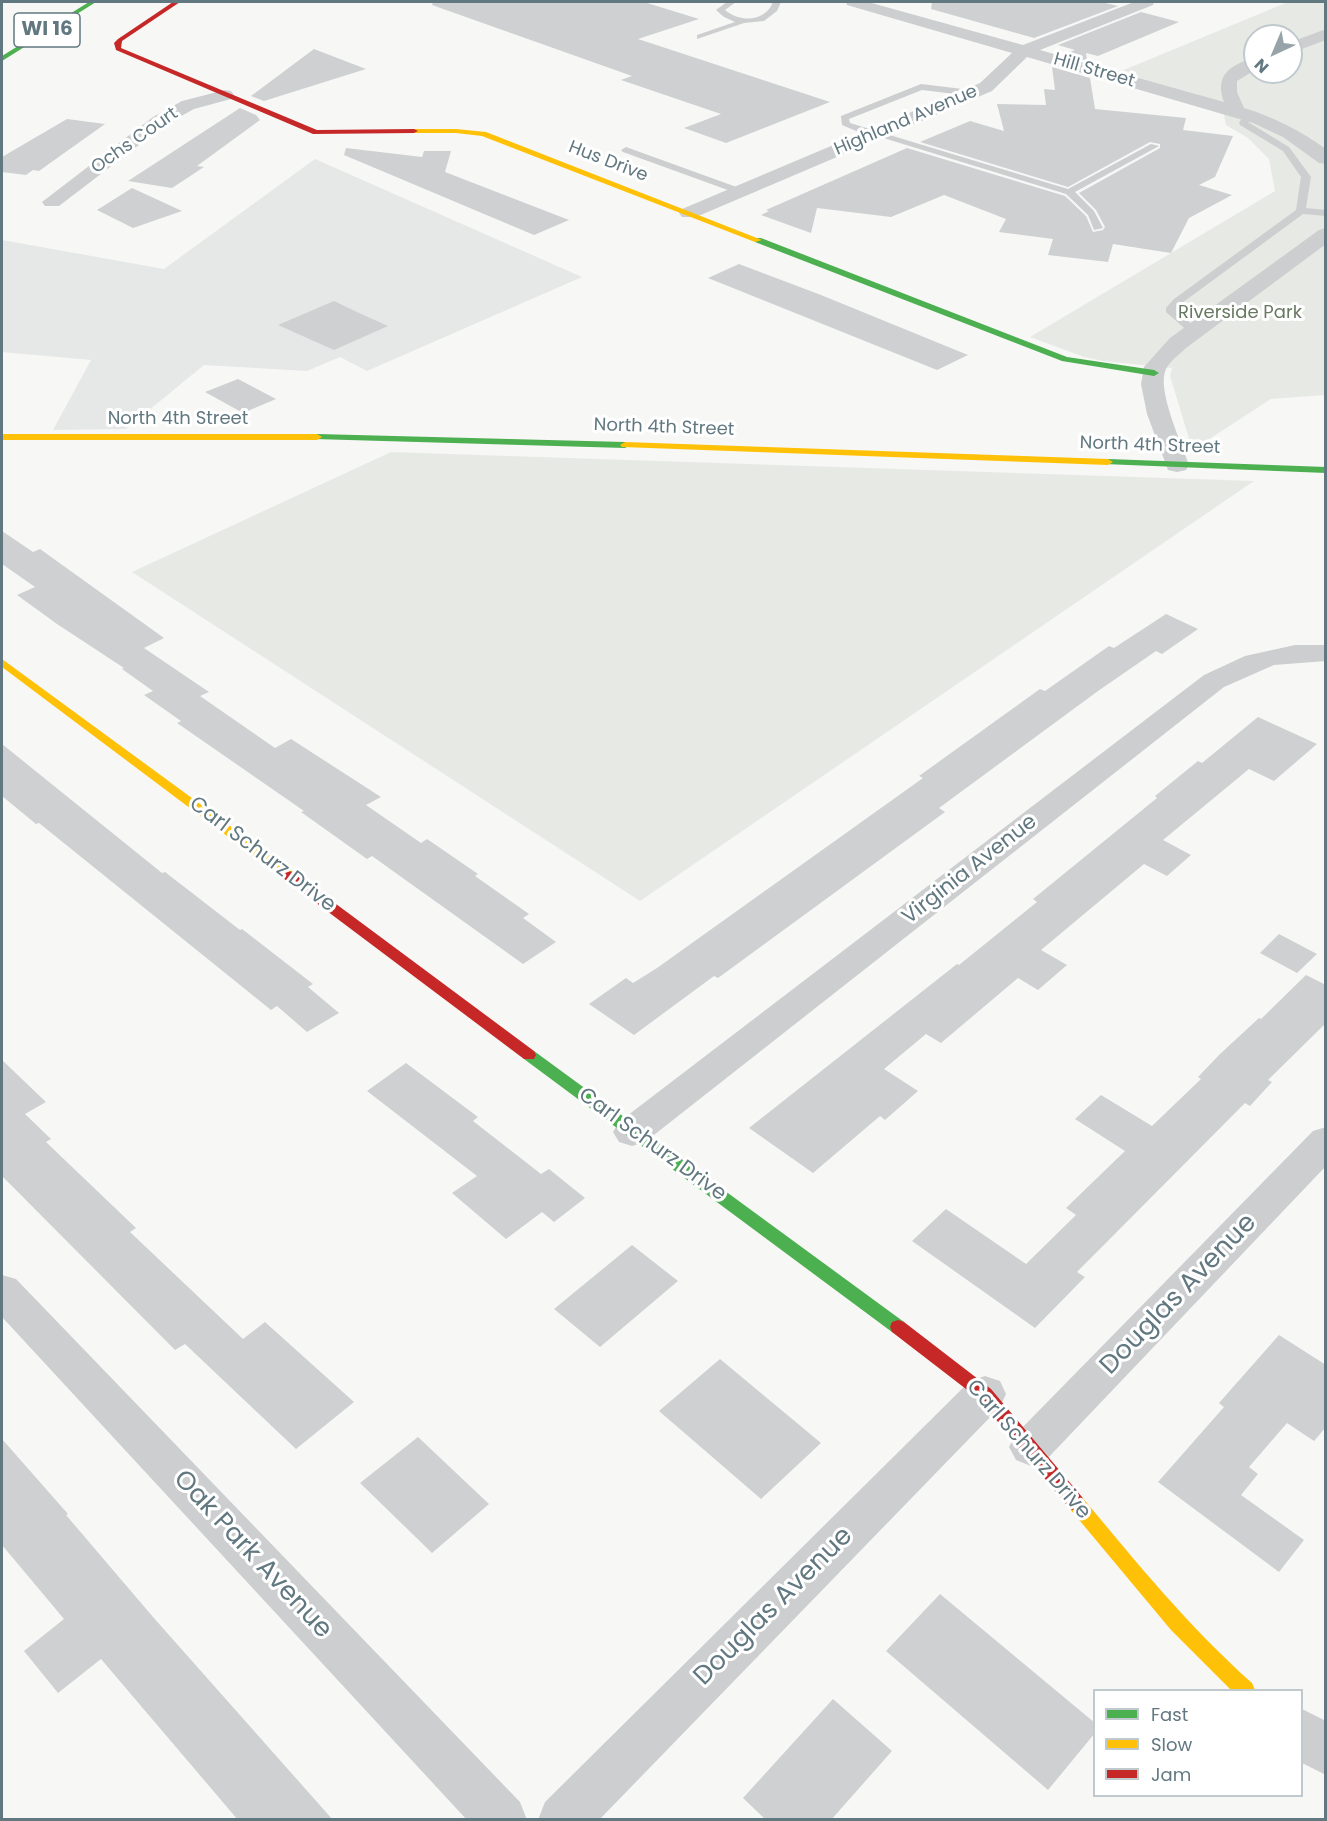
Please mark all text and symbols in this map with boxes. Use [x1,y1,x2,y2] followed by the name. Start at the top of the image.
[14,13,80,47] road number: WI 16
[1243,24,1303,84] north arrow
[1051,49,1137,93] street label: Hill Street
[1249,53,1274,78] text: N
[831,81,981,161] street label: Highland Avenue
[87,103,183,179] street label: Ochs Court
[565,137,651,187] street label: Hus Drive
[1178,302,1302,324] park label: Riverside Park
[108,408,248,430] street label: North 4th Street
[593,415,735,441] street label: North 4th Street
[1079,433,1221,459] street label: North 4th Street
[184,792,340,918] street label: Carl Schurz Drive
[898,810,1042,930] street label: Virginia Avenue
[573,1083,731,1207] street label: Carl Schurz Drive
[1094,1208,1264,1382] street label: Douglas Avenue
[961,1375,1095,1525] street label: Carl Schurz Drive
[166,1464,338,1646] street label: Oak Park Avenue
[688,1521,860,1693] street label: Douglas Avenue
[1093,1689,1303,1797] legend
[1151,1702,1188,1727] text: Fast
[1151,1732,1192,1757] text: Slow
[1151,1762,1191,1787] text: Jam

